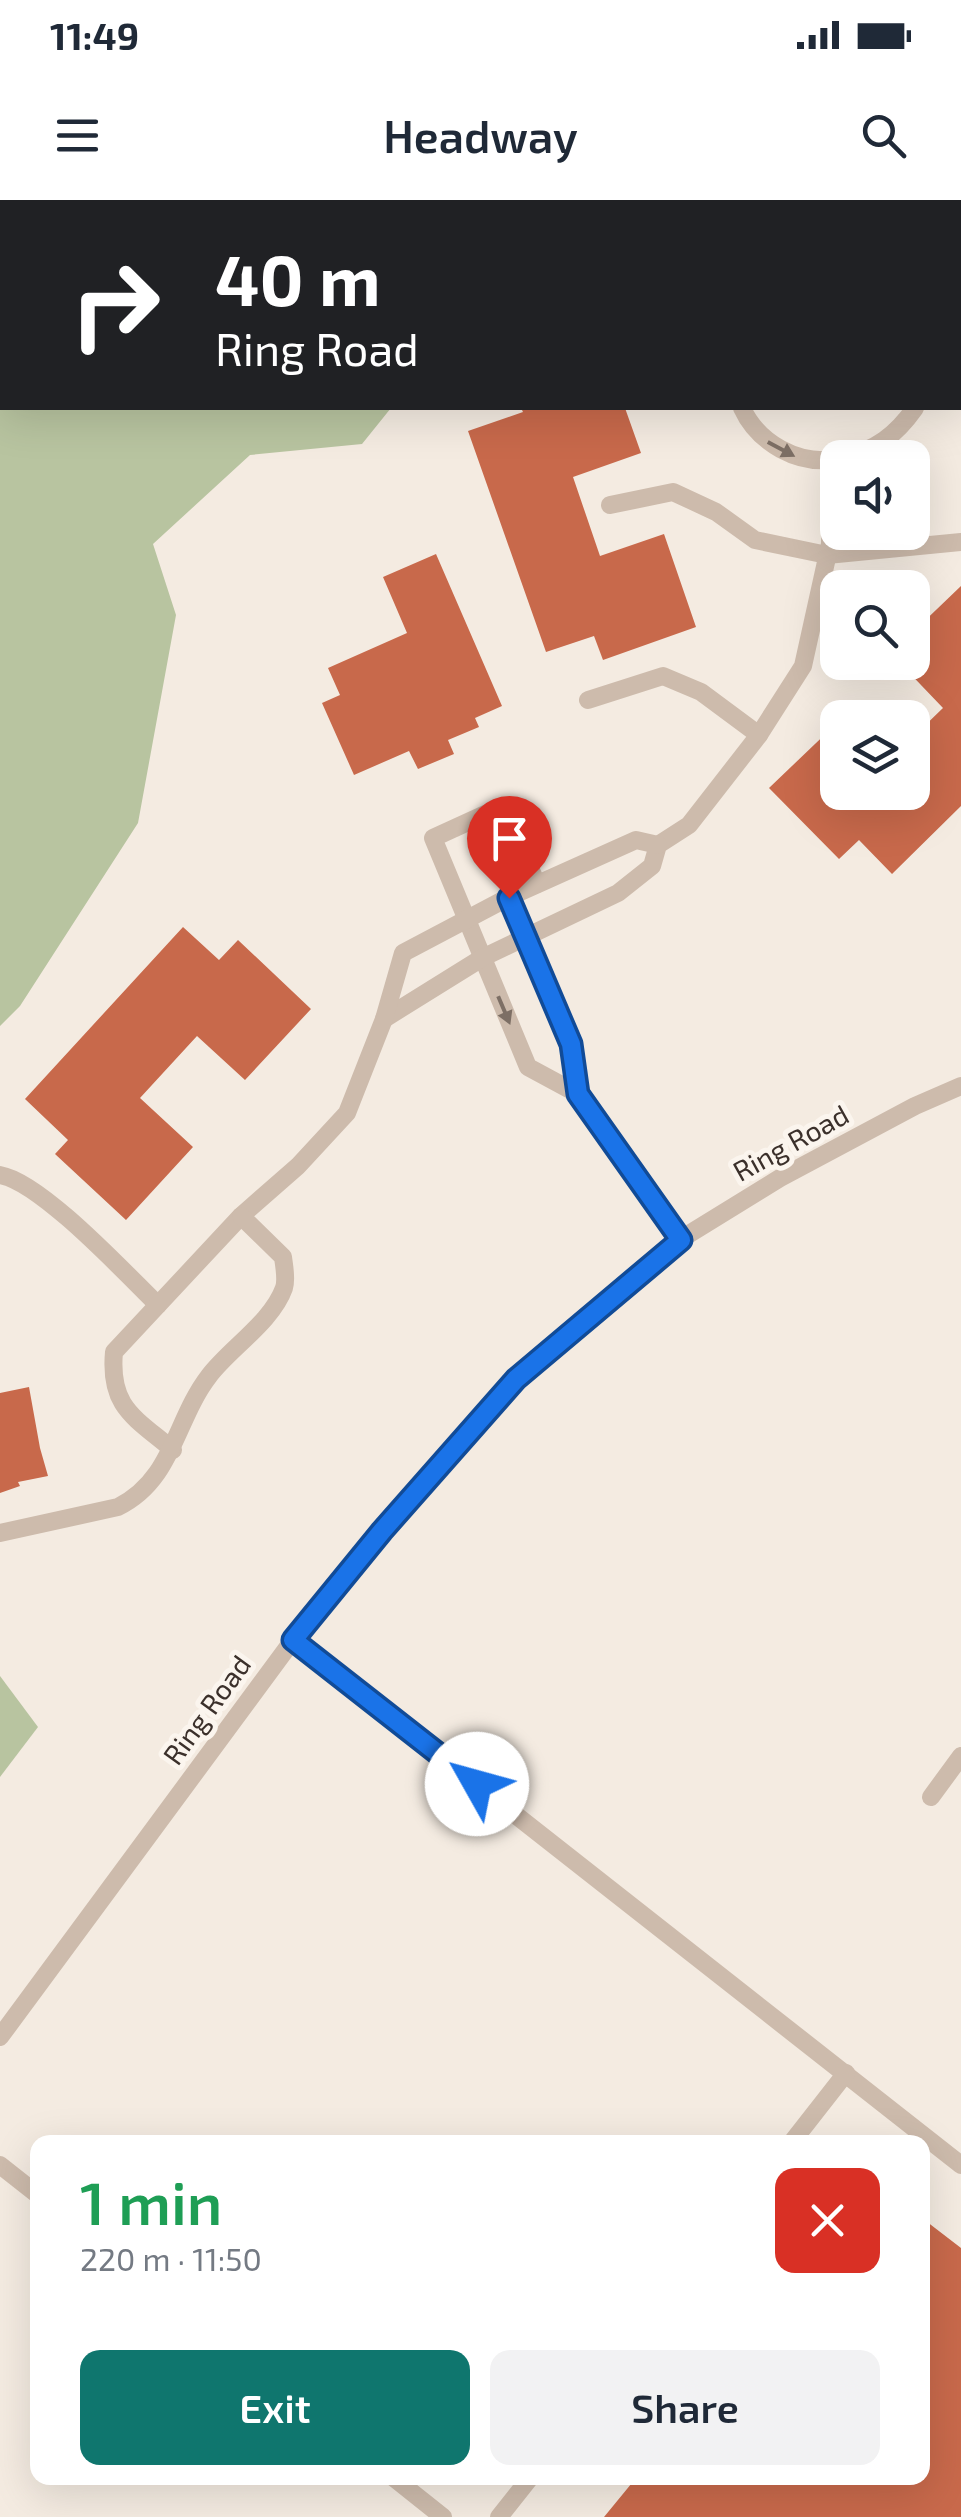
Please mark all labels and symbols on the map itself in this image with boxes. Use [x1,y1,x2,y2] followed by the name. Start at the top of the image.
[767,440,795,457] one-way arrow
[467,796,552,899] pin
[496,995,512,1025] one-way arrow
[727,1097,854,1188] street label: Ring Road
[155,1648,257,1771] street label: Ring Road
[425,1732,529,1836] position arrow

